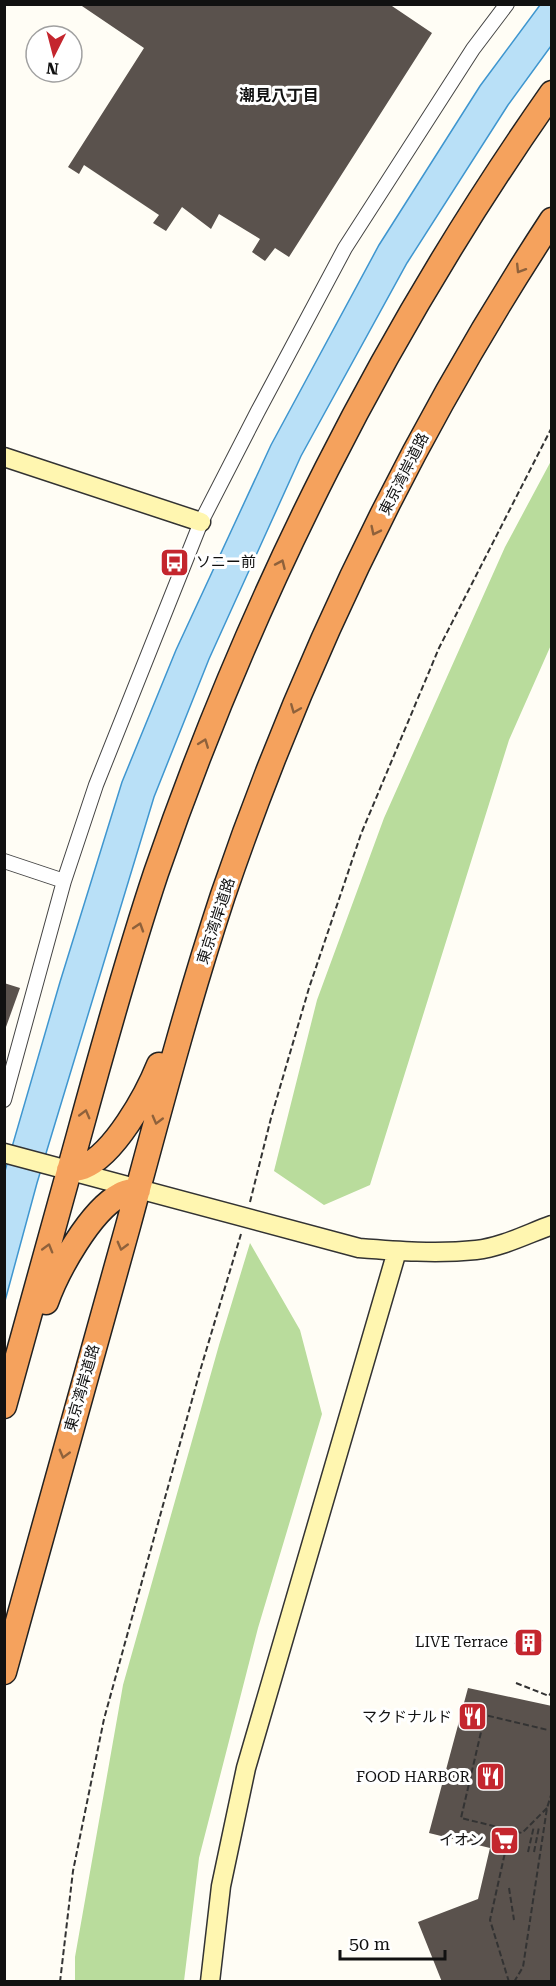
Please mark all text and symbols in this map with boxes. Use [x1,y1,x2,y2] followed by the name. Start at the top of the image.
[24,24,84,84] north arrow
[45,58,60,79] text: N
[239,86,319,105] district label: 潮見八丁目
[515,263,527,273] one-way arrow
[376,430,432,518] street label: 東京湾岸道路
[370,525,382,536] one-way arrow
[159,546,191,578] bus stop icon: ソニー前
[196,553,256,571] place label: ソニー前
[274,560,286,571] one-way arrow
[290,703,302,714] one-way arrow
[197,738,210,749] one-way arrow
[194,875,238,967] street label: 東京湾岸道路
[131,922,144,933] one-way arrow
[77,1109,90,1119] one-way arrow
[151,1115,164,1125] one-way arrow
[117,1240,129,1251] one-way arrow
[40,1243,53,1253] one-way arrow
[61,1342,103,1434] street label: 東京湾岸道路
[59,1448,71,1459] one-way arrow
[513,1626,545,1658] building icon: LIVE Terrace
[415,1633,508,1651] place label: LIVE Terrace
[457,1701,489,1733] restaurant icon: マクドナルド
[362,1708,452,1726] place label: マクドナルド
[475,1761,507,1793] restaurant icon: FOOD HARBOR
[356,1768,471,1786] place label: FOOD HARBOR
[489,1824,521,1856] supermarket icon: イオン
[439,1831,484,1849] place label: イオン
[340,1923,445,1961] scale bar
[349,1933,390,1954] text: 50 m

